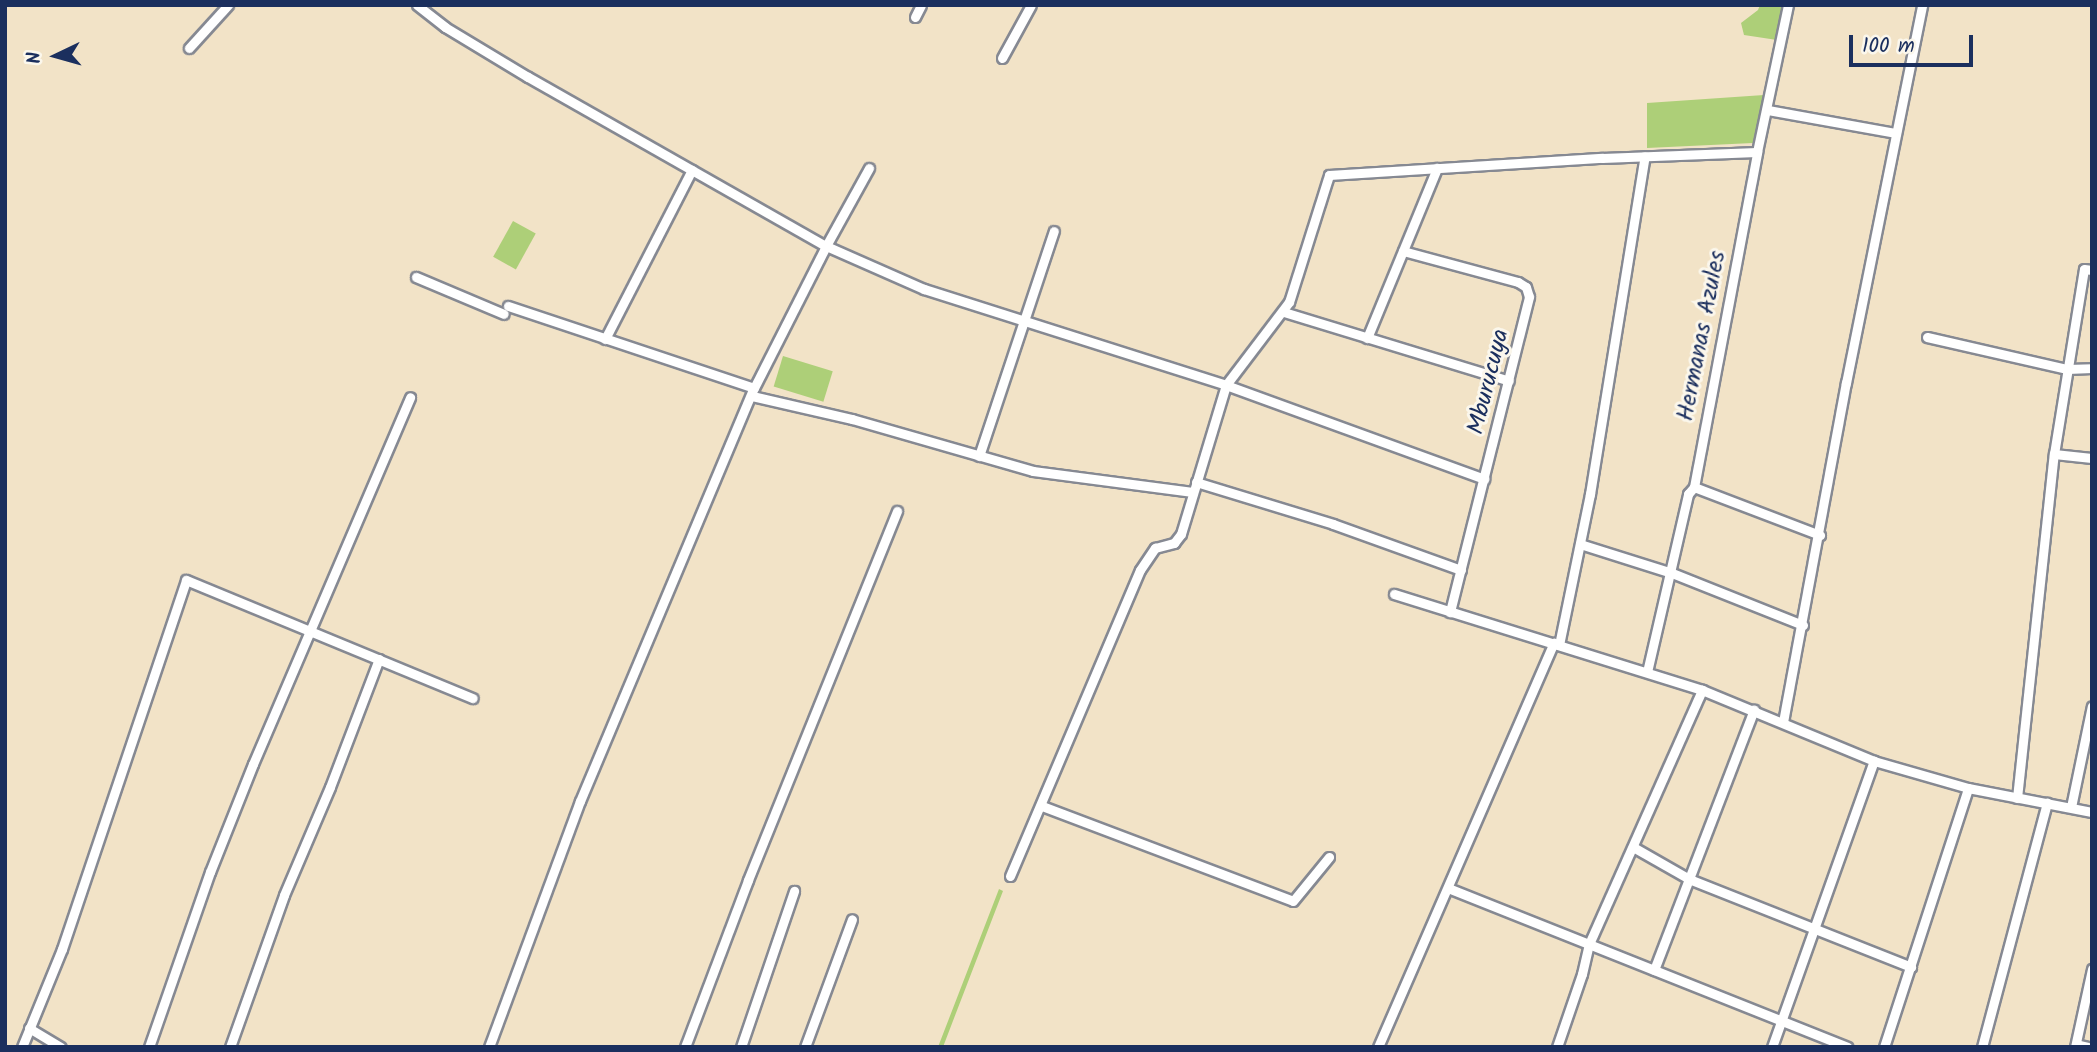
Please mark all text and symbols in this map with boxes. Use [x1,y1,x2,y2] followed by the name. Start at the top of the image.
[21,21,91,91] north arrow
[1852,21,1976,65] scale bar
[1862,30,1915,63] text: 100 m
[20,51,51,65] text: N
[1671,248,1733,424] street label: Hermanas Azules
[1462,326,1516,438] street label: Mburucuya

